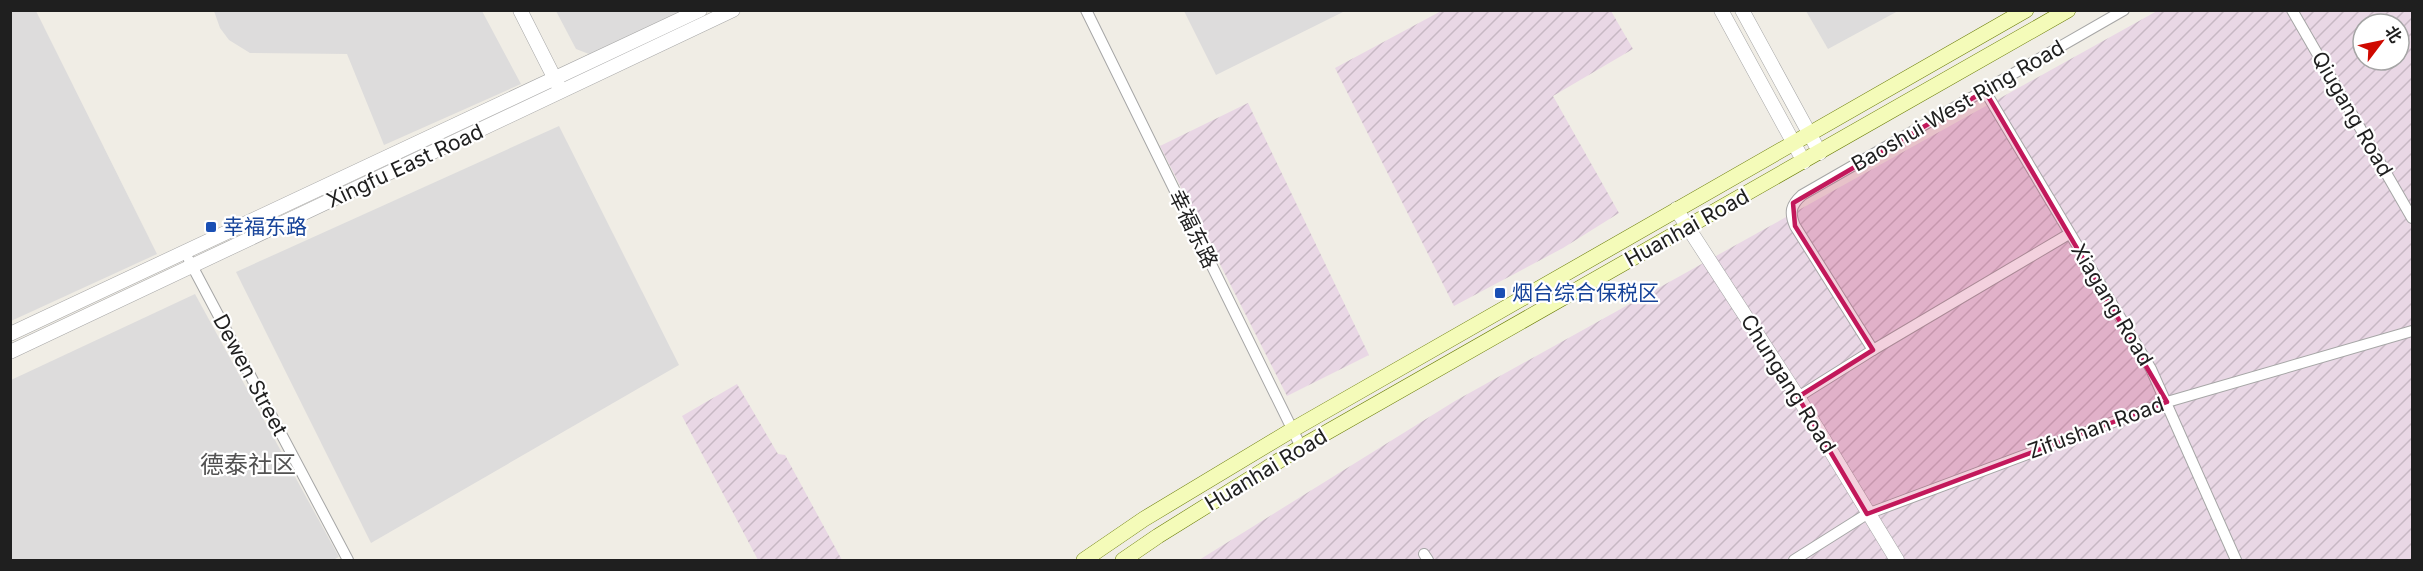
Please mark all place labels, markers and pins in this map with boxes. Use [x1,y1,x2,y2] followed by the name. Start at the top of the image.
[223,214,307,239] place label: 幸福东路
[204,220,218,234] marker: 幸福东路
[1512,280,1659,305] place label: 烟台综合保税区
[1493,286,1507,300] marker: 烟台综合保税区

